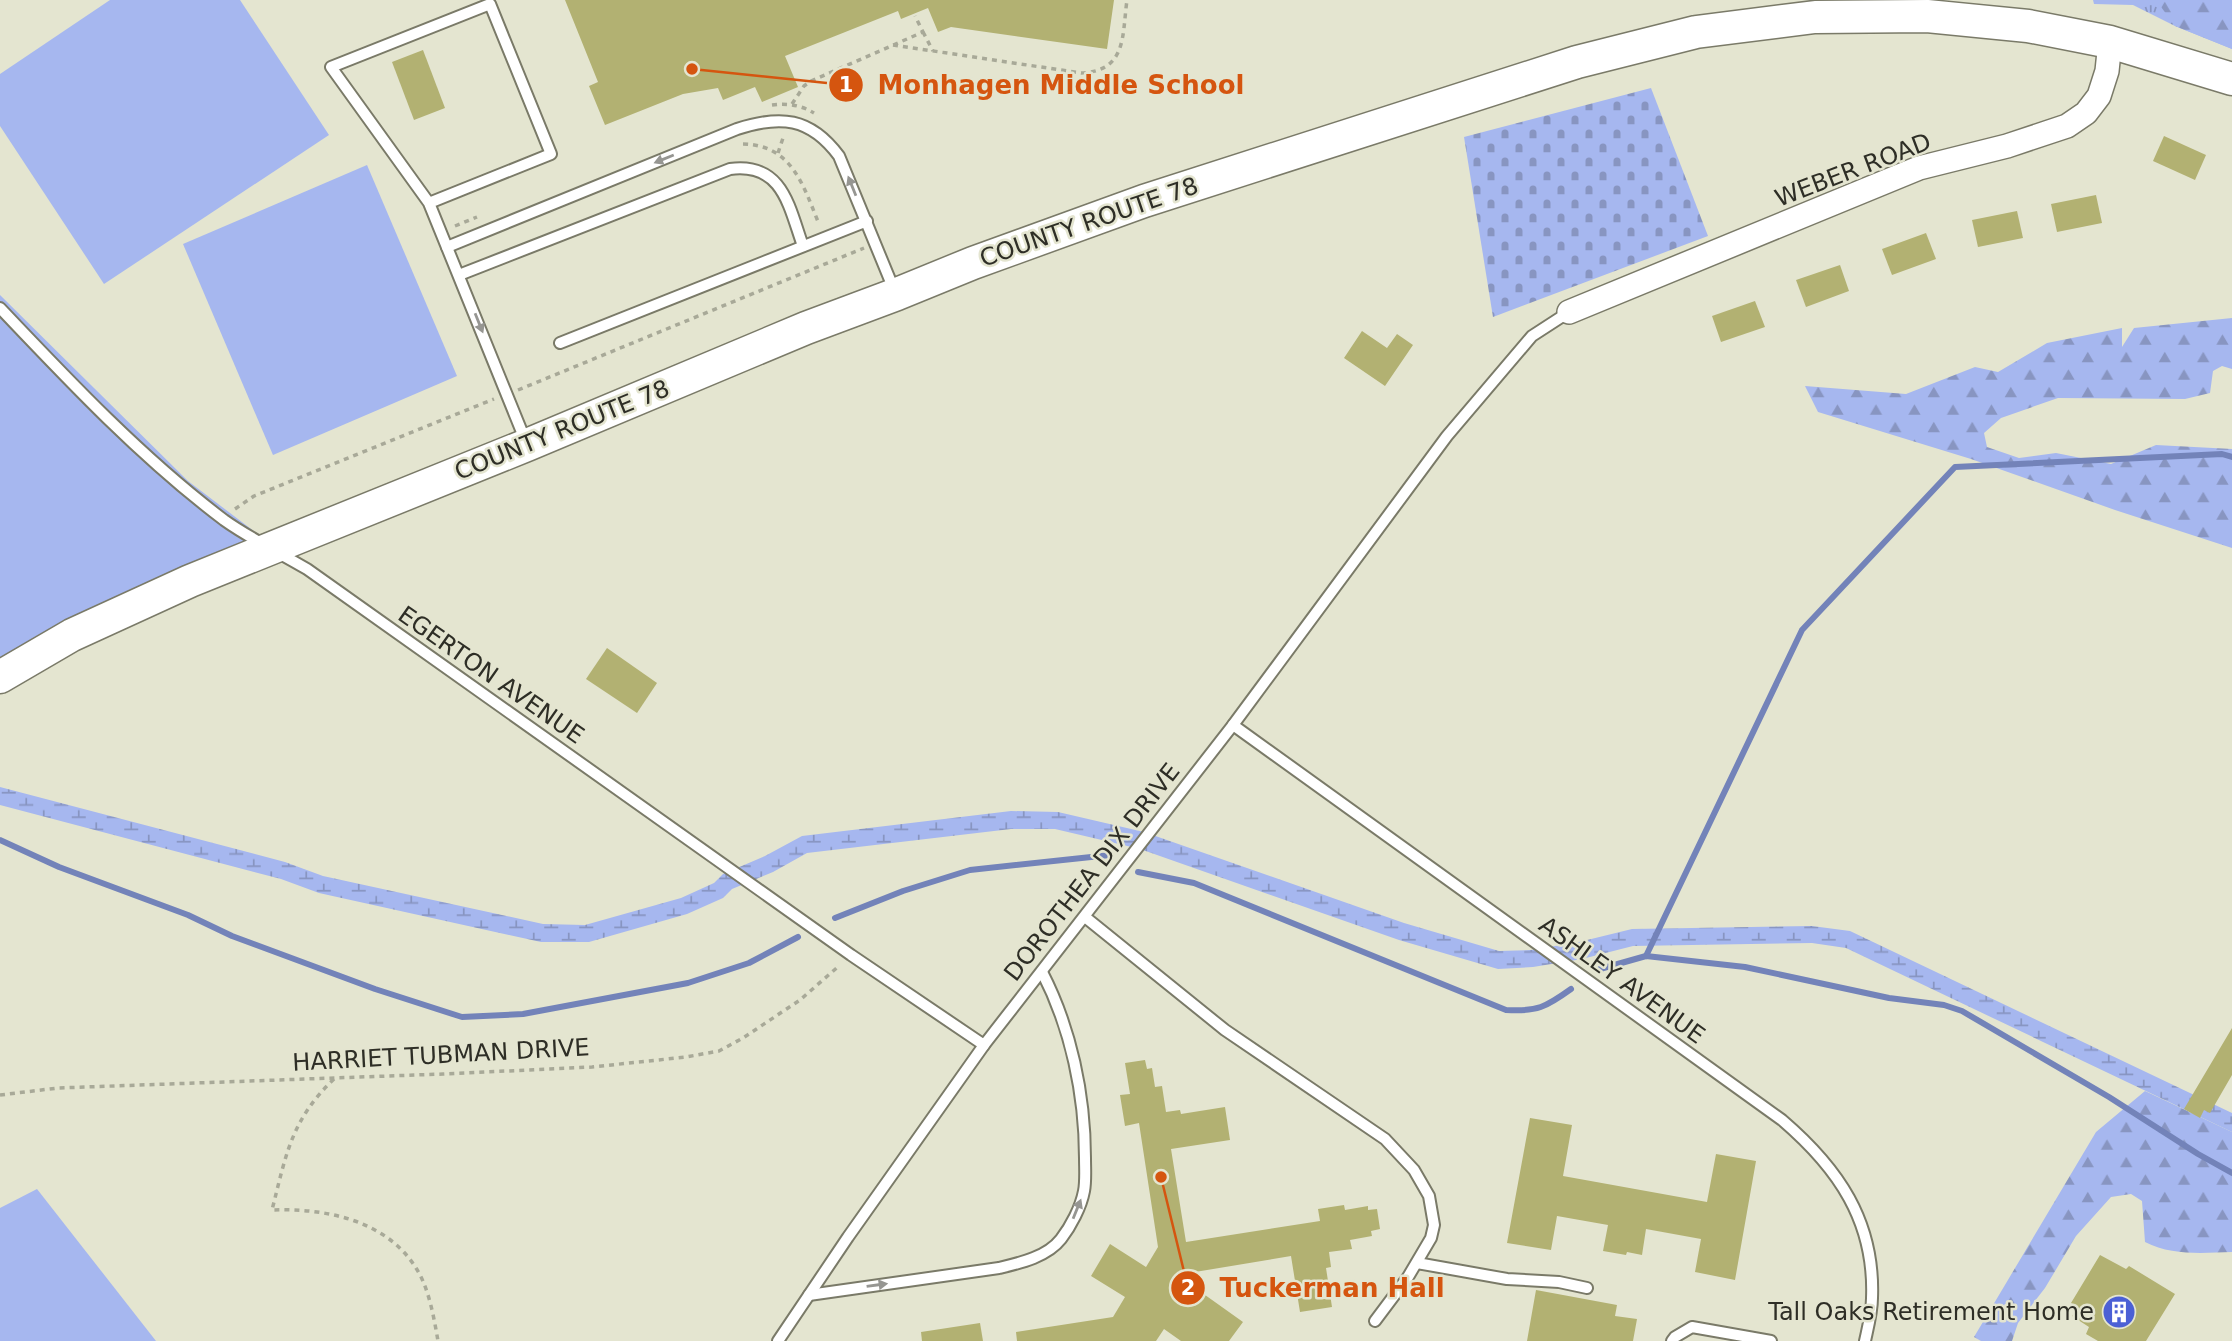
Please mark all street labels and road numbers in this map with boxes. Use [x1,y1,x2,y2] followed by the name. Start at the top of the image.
[1771,127,1935,213] street label: WEBER ROAD
[976,171,1202,273] street label: COUNTY ROUTE 78
[450,374,674,486] street label: COUNTY ROUTE 78
[393,600,589,750] street label: EGERTON AVENUE
[998,758,1186,986] street label: DOROTHEA DIX DRIVE
[1534,911,1710,1049] street label: ASHLEY AVENUE
[292,1033,590,1077] street label: HARRIET TUBMAN DRIVE

